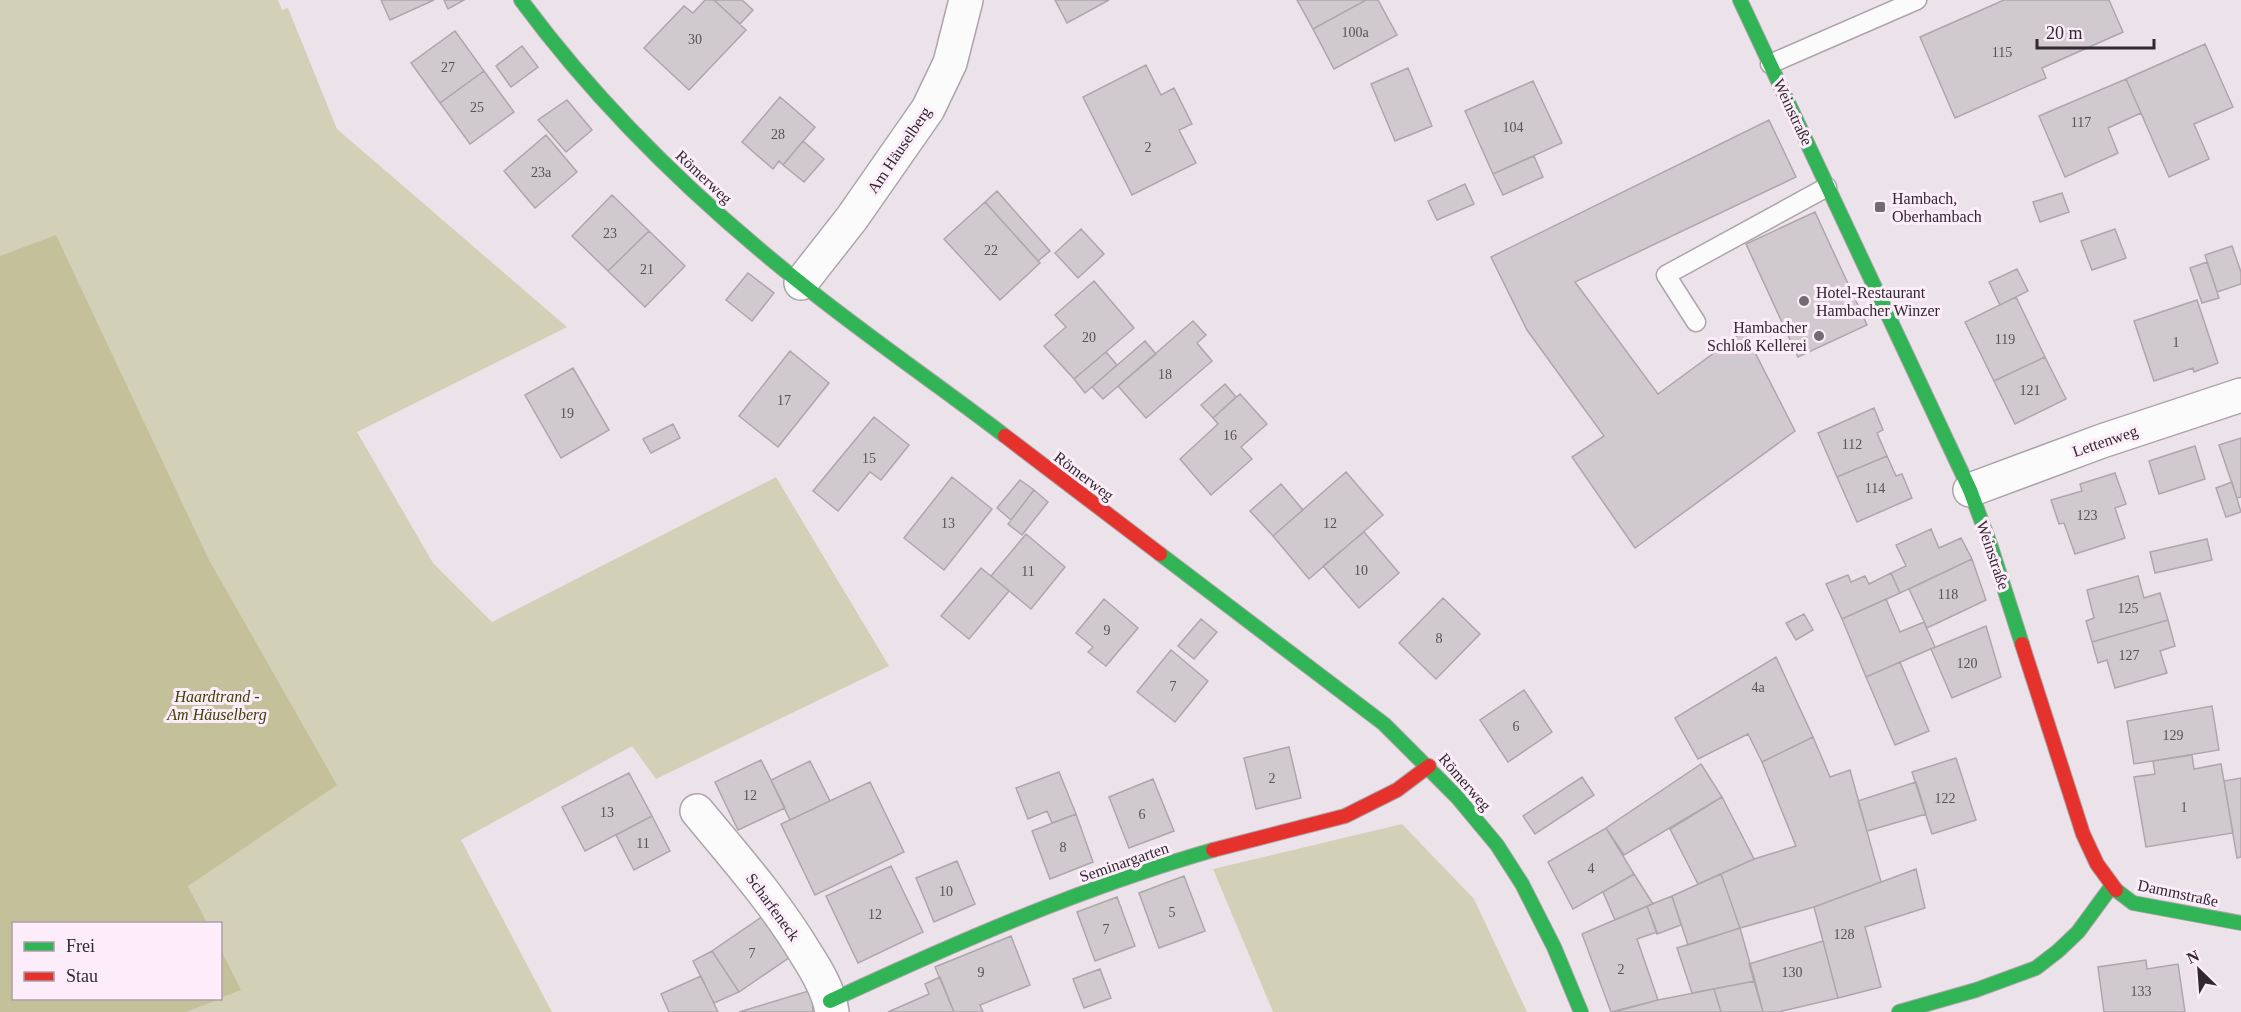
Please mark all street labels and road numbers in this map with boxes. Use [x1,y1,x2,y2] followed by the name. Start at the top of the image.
[1770,76,1816,148] street label: Weinstraße
[864,104,935,197] street label: Am Häuselberg
[672,147,735,208] street label: Römerweg
[2070,422,2140,461] street label: Lettenweg
[1050,448,1117,505] street label: Römerweg
[1973,518,2013,592] street label: Weinstraße
[1435,750,1494,815] street label: Römerweg
[1077,839,1171,886] street label: Seminargarten
[743,870,803,944] street label: Scharfeneck
[2136,876,2220,910] street label: Dammstraße

